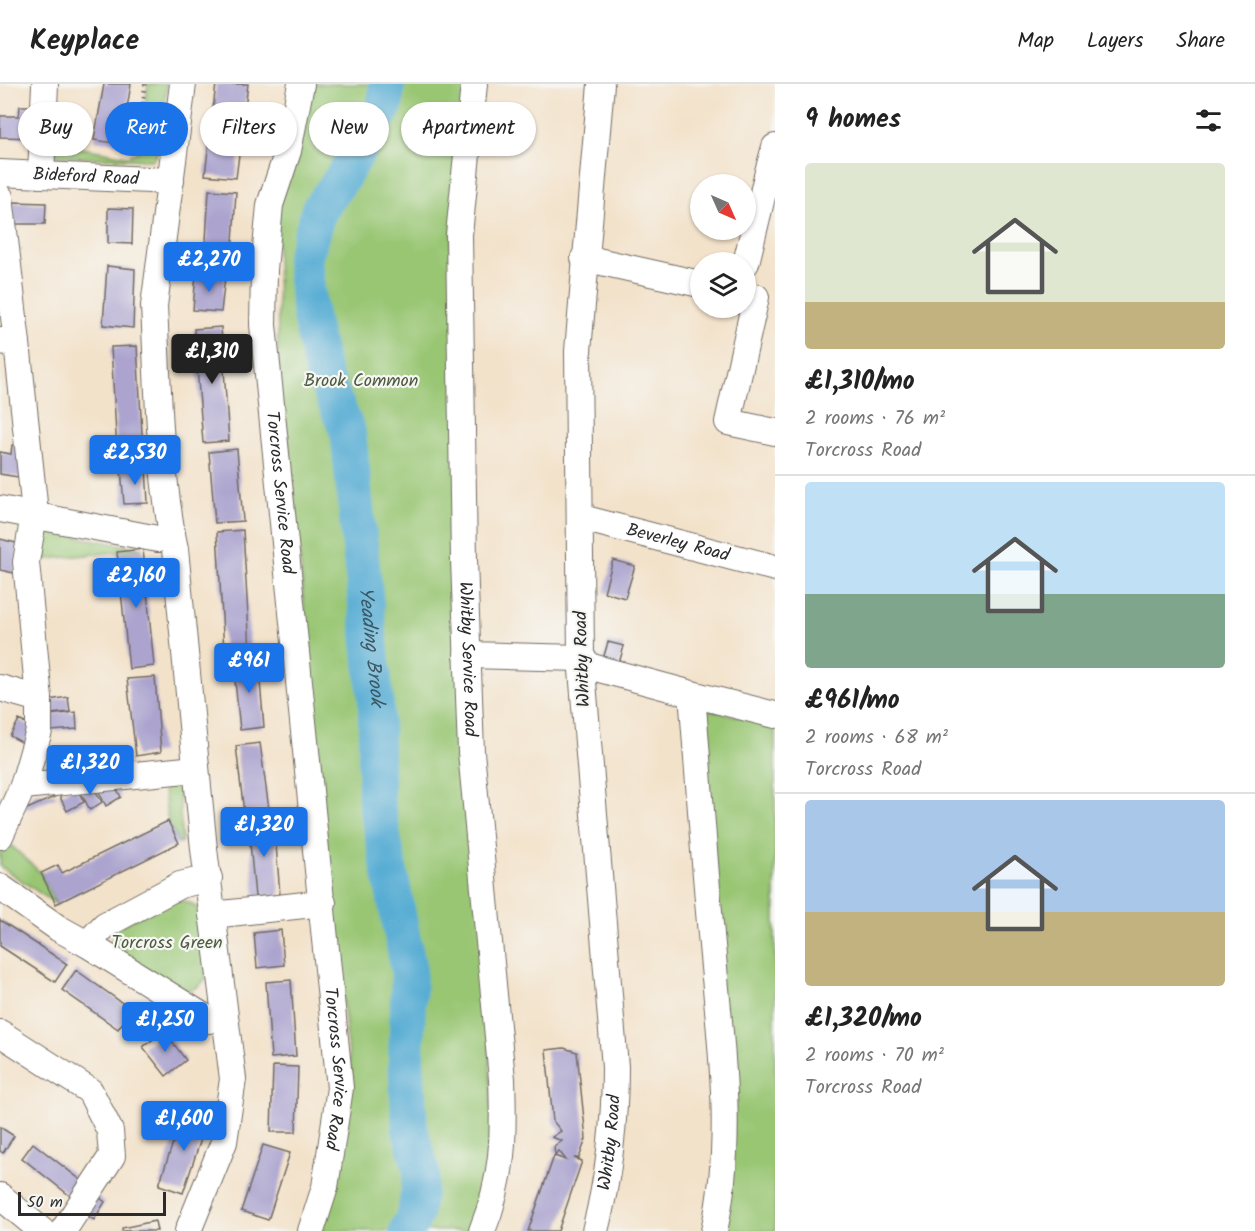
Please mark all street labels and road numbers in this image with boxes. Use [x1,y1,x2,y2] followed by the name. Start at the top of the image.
[32,160,141,194] street label: Bideford Road
[257,410,303,576] street label: Torcross Service Road
[623,516,734,570] street label: Beverley Road
[450,581,485,738] street label: Whitby Service Road
[567,609,599,708] street label: Whitby Road
[315,986,355,1153] street label: Torcross Service Road
[590,1093,629,1193] street label: Whitby Road

